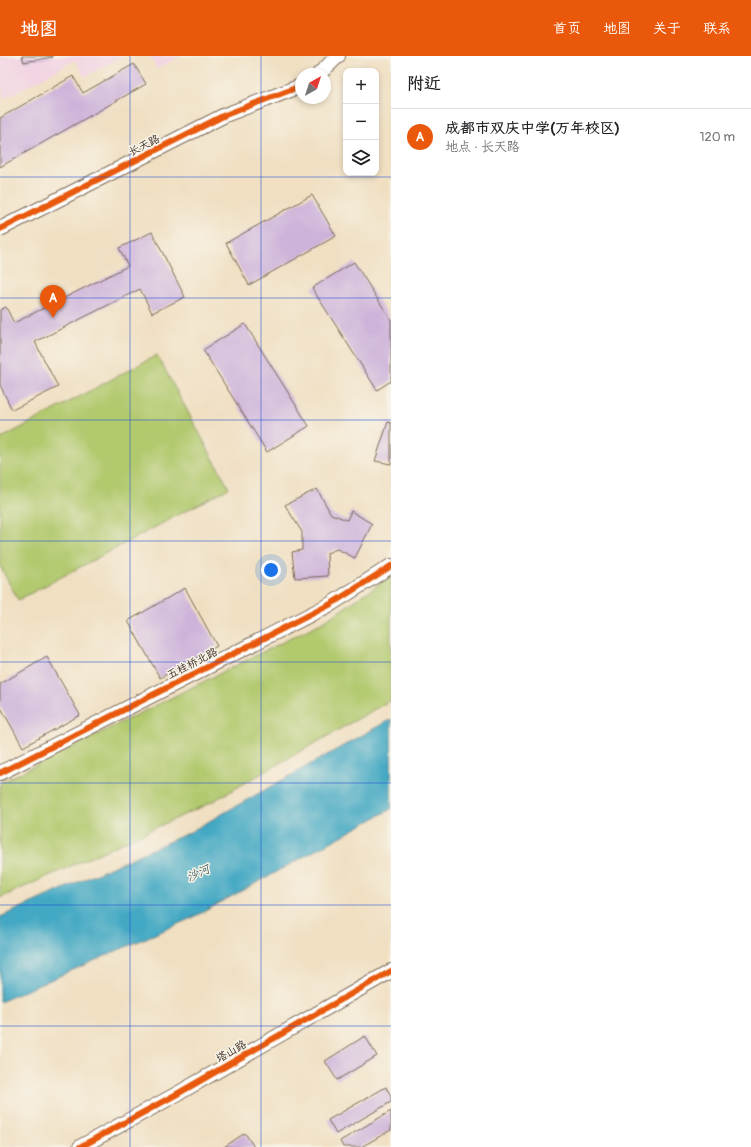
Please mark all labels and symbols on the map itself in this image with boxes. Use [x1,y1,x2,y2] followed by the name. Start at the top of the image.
[295,68,331,104] north arrow
[127,132,162,159] street label: 长天路
[40,285,66,318] pin: A
[261,560,281,580] your location
[165,645,220,682] street label: 五桂桥北路
[184,861,214,885] water label: 沙河
[214,1038,249,1065] street label: 塔山路

